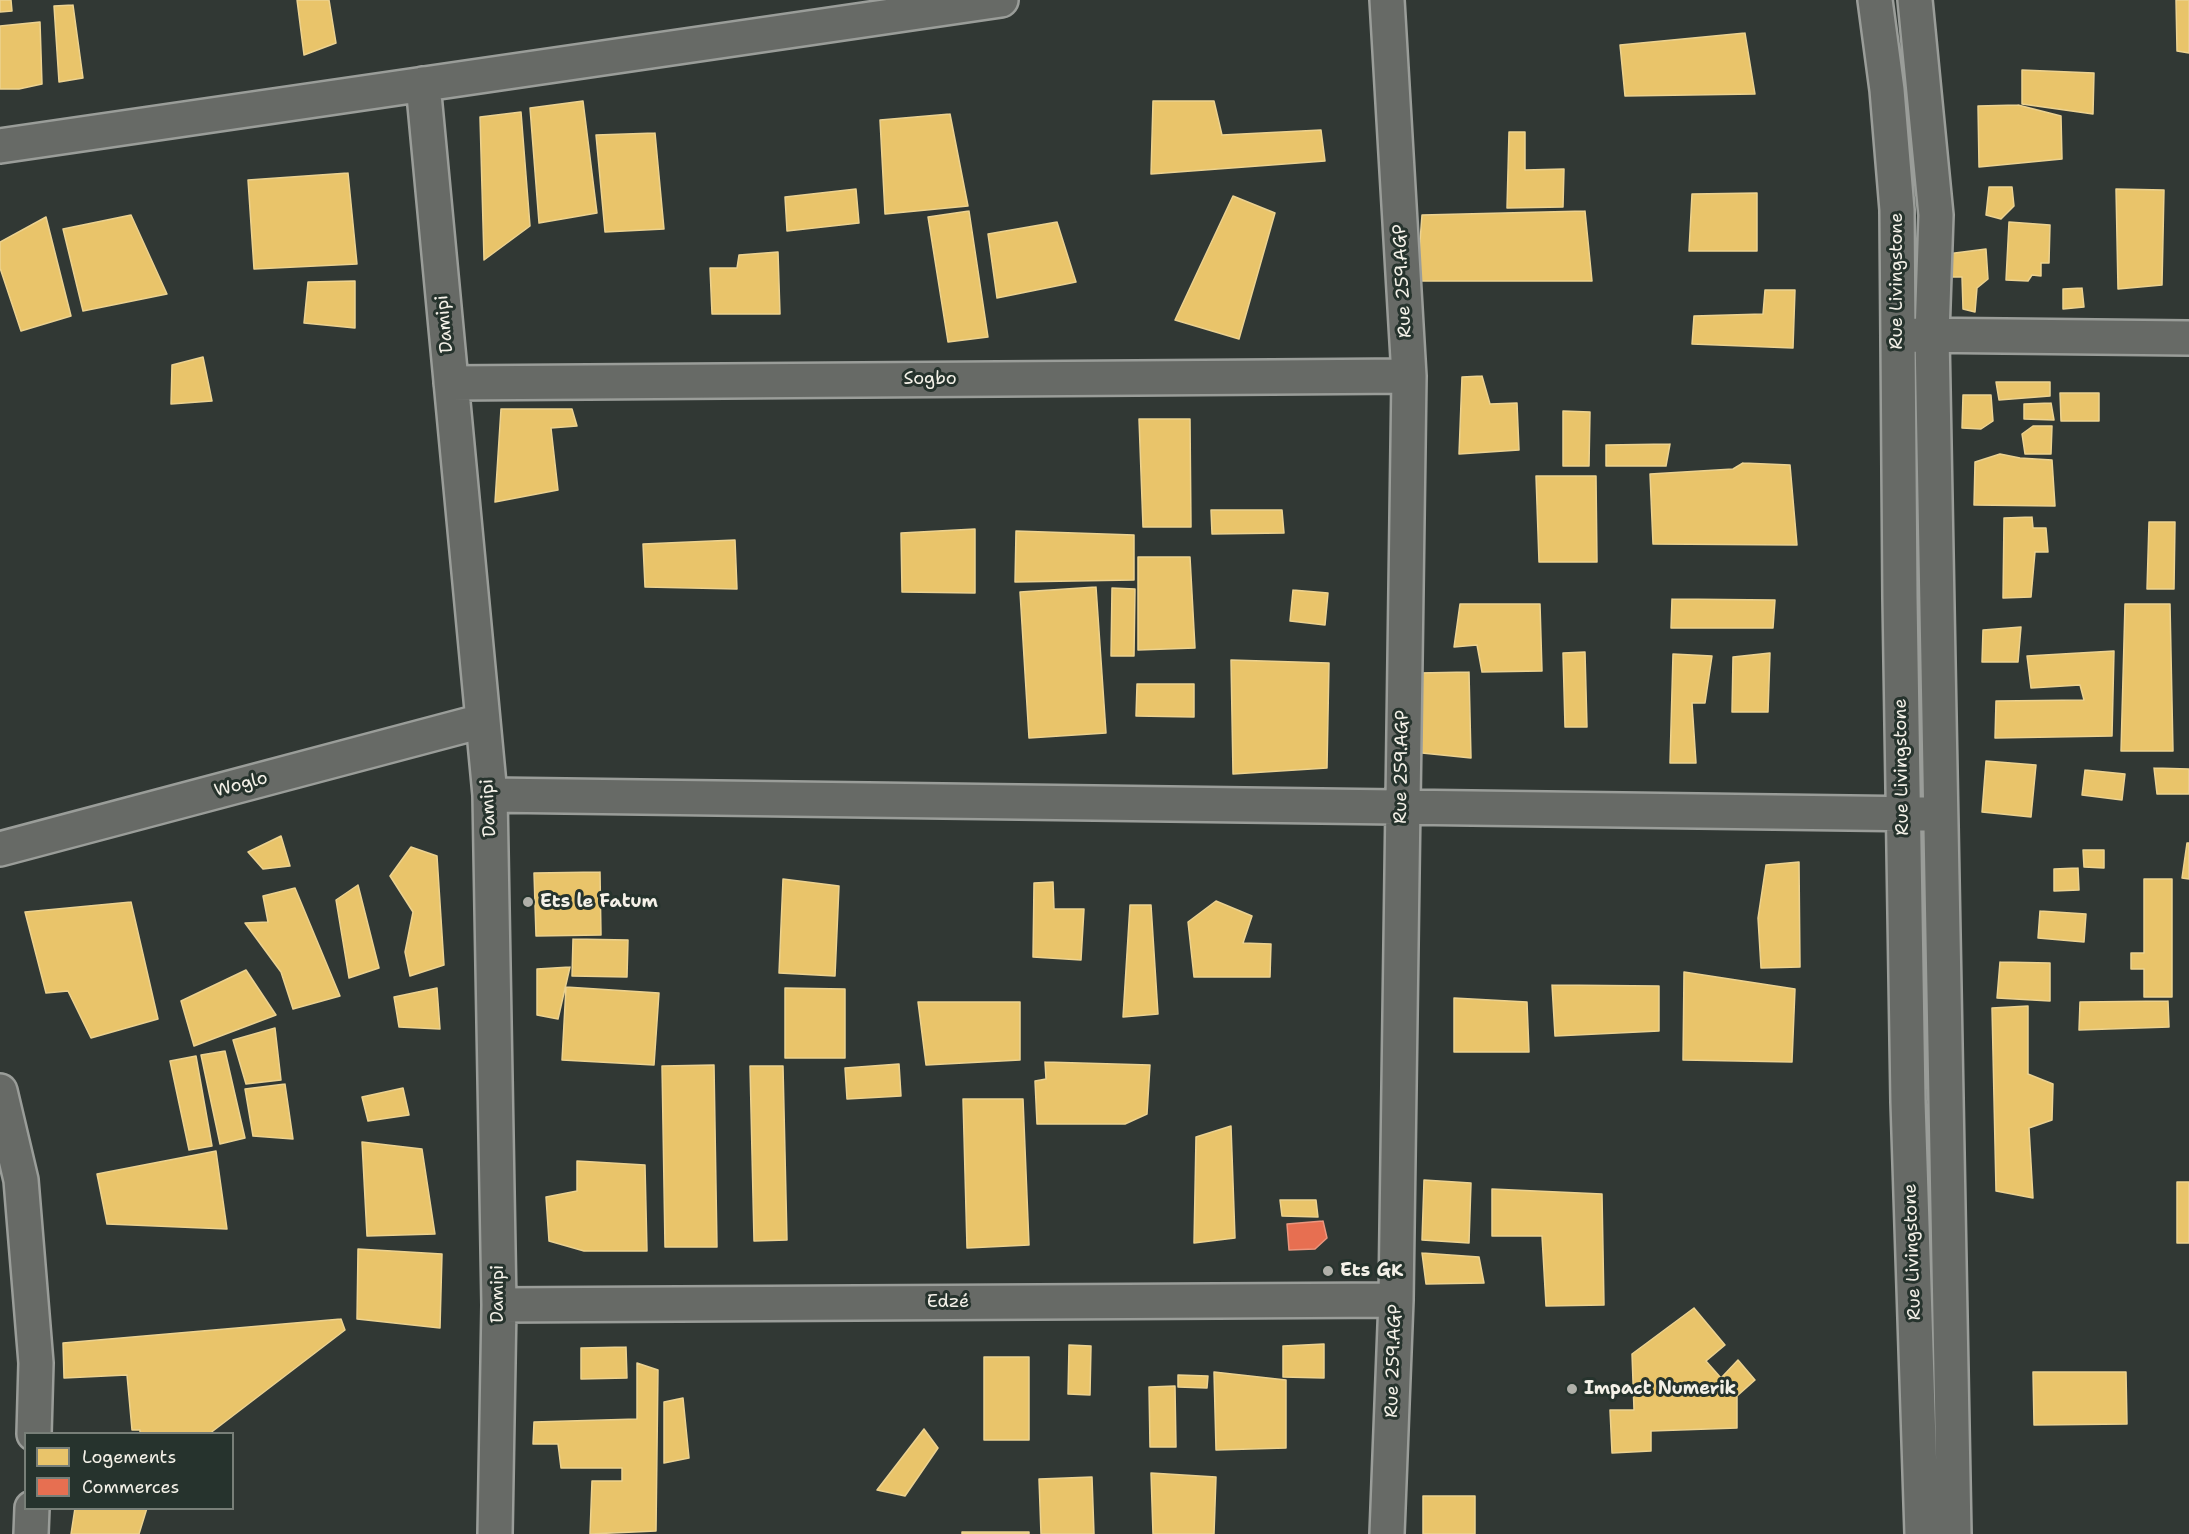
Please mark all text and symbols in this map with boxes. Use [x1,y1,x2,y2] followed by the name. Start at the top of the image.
[1886,212,1908,350] street label: Rue Livingstone
[1389,224,1417,338] street label: Rue 259.AGP
[432,294,458,354] street label: Damipi
[903,368,957,390] street label: Sogbo
[1890,698,1914,836] street label: Rue Livingstone
[1390,710,1414,824] street label: Rue 259.AGP
[212,768,270,802] street label: Woglo
[477,778,501,838] street label: Damipi
[540,891,658,913] place label: Ets le Fatum
[521,895,535,909] marker: Ets le Fatum
[1900,1183,1926,1321] street label: Rue Livingstone
[1340,1260,1403,1282] place label: Ets GK
[1321,1264,1335,1278] marker: Ets GK
[487,1265,509,1323] street label: Damipi
[927,1291,969,1313] street label: Edzé
[1381,1304,1407,1418] street label: Rue 259.AGP
[1584,1378,1736,1400] place label: Impact Numerik
[1565,1382,1579,1396] marker: Impact Numerik
[24,1432,234,1510] legend
[82,1445,176,1469] text: Logements
[82,1475,179,1499] text: Commerces

